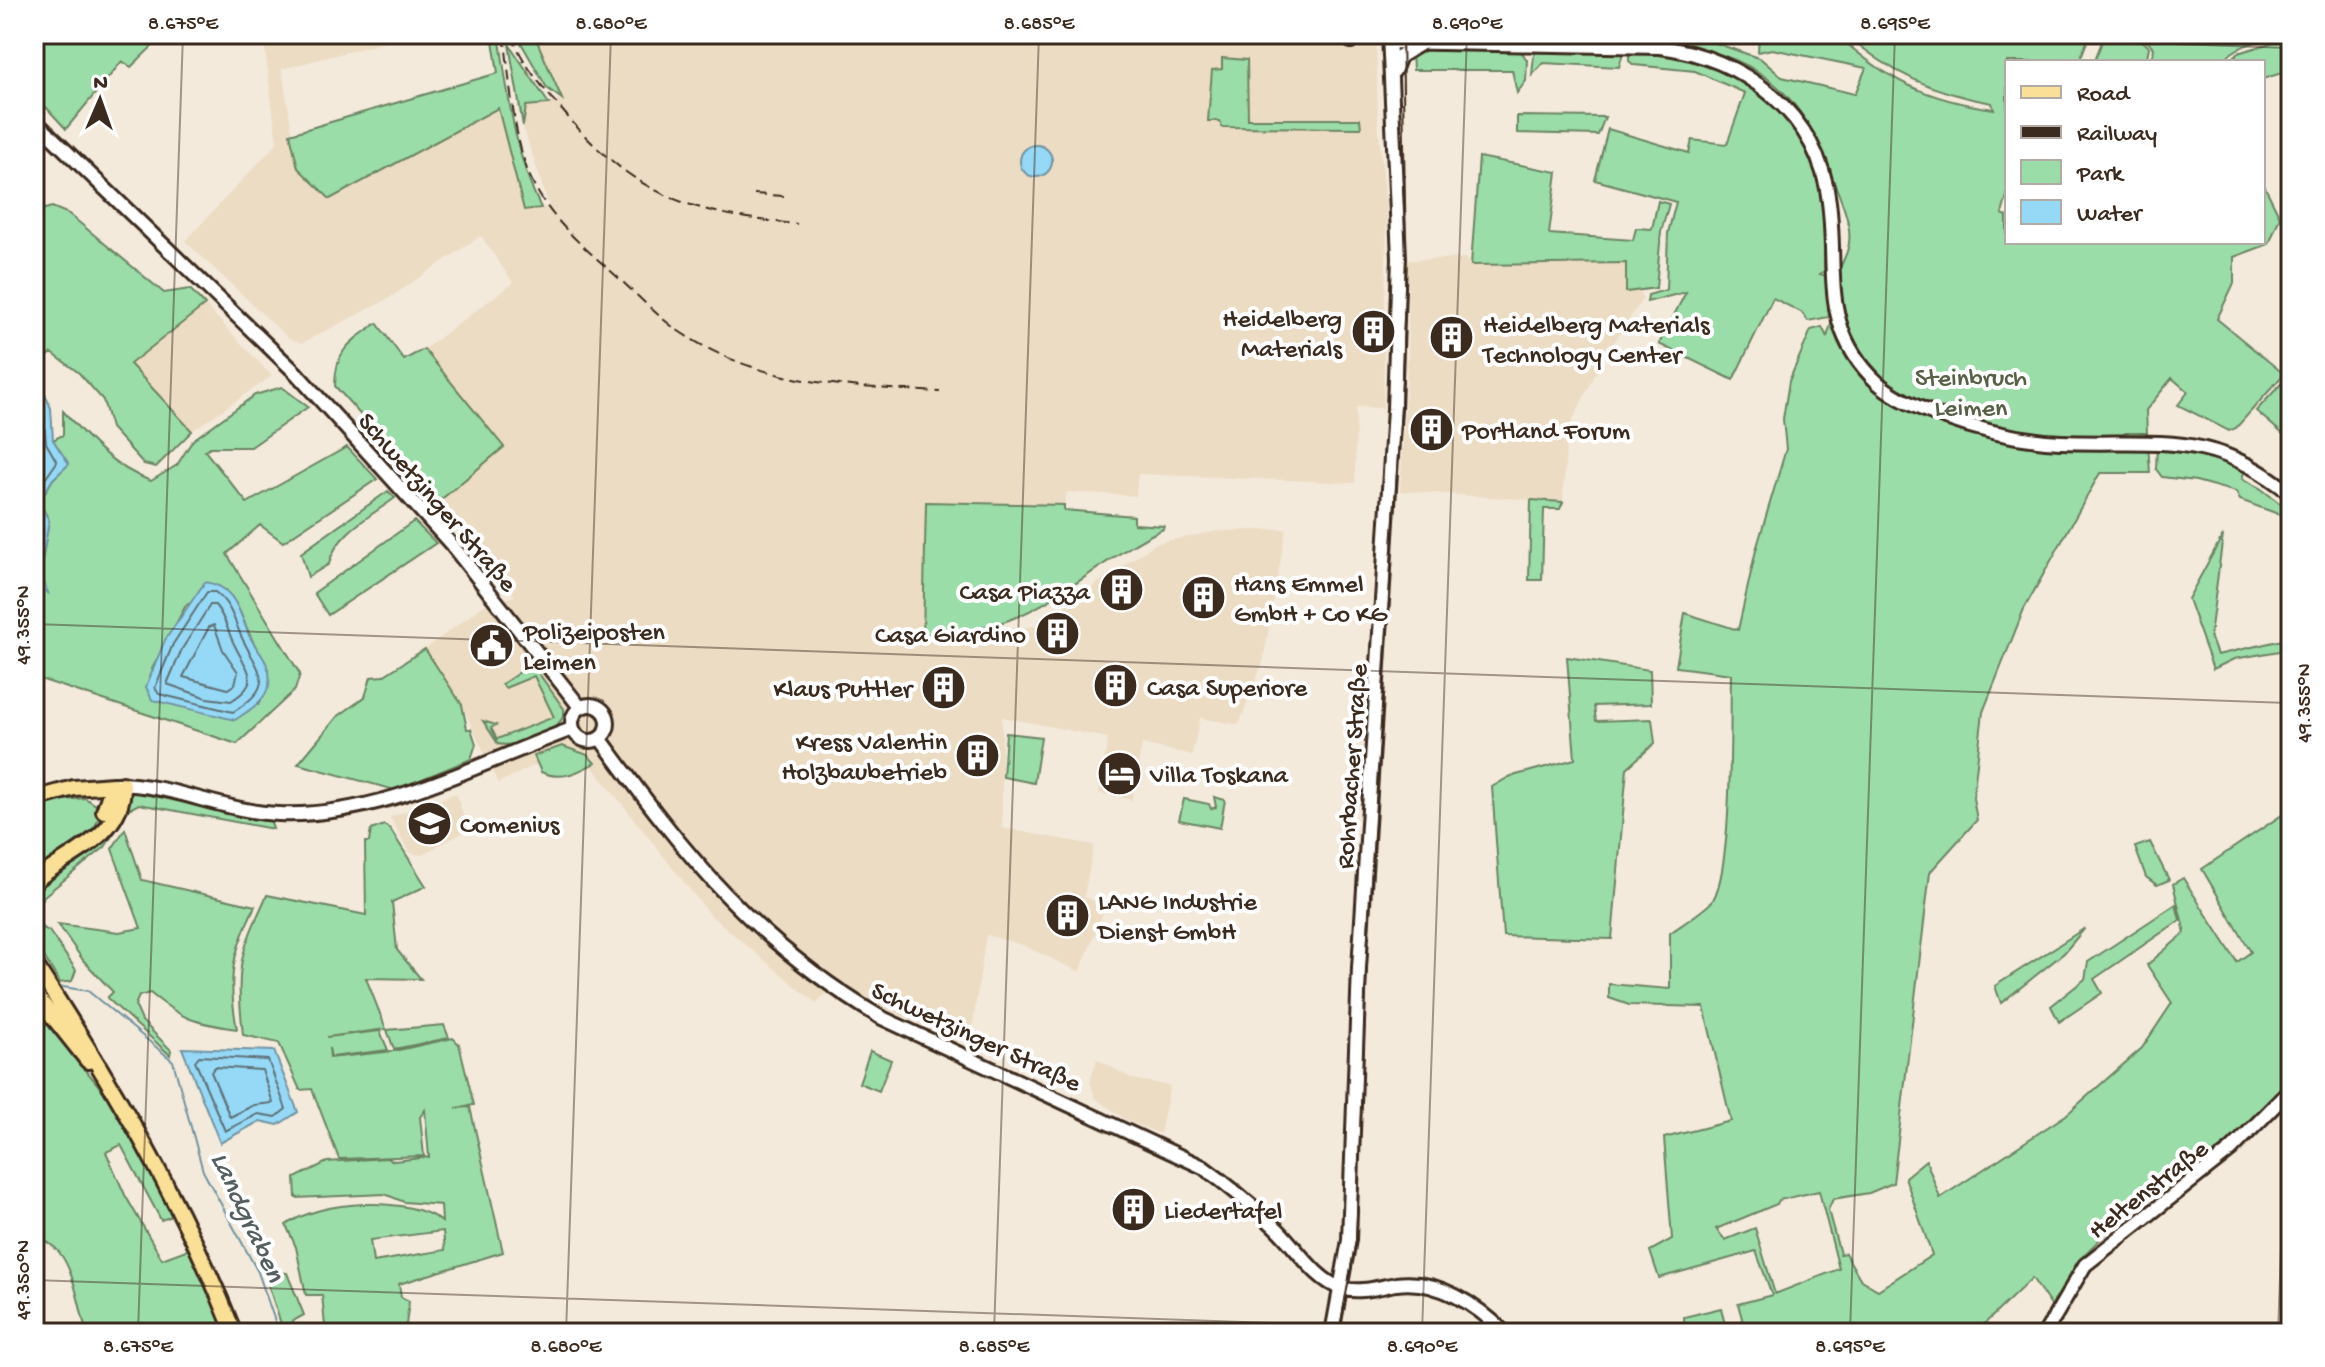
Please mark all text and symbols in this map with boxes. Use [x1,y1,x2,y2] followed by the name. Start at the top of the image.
[148,14,219,37] text: 8.675°E
[575,14,648,37] text: 8.680°E
[1004,14,1076,37] text: 8.685°E
[1432,14,1504,37] text: 8.690°E
[1860,14,1931,37] text: 8.695°E
[60,60,140,140] north arrow
[2005,60,2265,244] legend
[93,71,108,97] text: N
[2077,81,2131,110] text: Road
[2077,121,2157,150] text: Railway
[2076,161,2125,190] text: Park
[2077,201,2144,230] text: Water
[1223,306,1343,367] place label: Heidelberg Materials
[1349,308,1397,356] building icon: Heidelberg Materials
[1481,312,1711,373] place label: Heidelberg Materials Technology Center
[1428,314,1476,362] building icon: Heidelberg Materials Technology Center
[1915,365,2027,426] park label: Steinbruch Leimen
[1407,405,1455,453] building icon: Portland Forum
[349,408,522,600] street label: Schwetzinger Straße
[1461,418,1630,449] place label: Portland Forum
[1097,566,1145,614] building icon: Casa Piazza
[1234,571,1388,632] place label: Hans Emmel GmbH + Co KG
[1179,573,1227,621] building icon: Hans Emmel GmbH + Co KG
[960,579,1092,610] place label: Casa Piazza
[14,585,37,665] text: 49.355°N
[1033,609,1081,657] building icon: Casa Giardino
[522,619,666,680] place label: Polizeiposten Leimen
[468,621,516,669] public building icon: Polizeiposten Leimen
[875,622,1026,653] place label: Casa Giardino
[1092,662,1140,710] building icon: Casa Superiore
[1332,662,1377,870] street label: Rohrbacher Straße
[919,663,967,711] building icon: Klaus Puttler
[2295,663,2318,743] text: 49.355°N
[1147,675,1308,706] place label: Casa Superiore
[773,676,915,707] place label: Klaus Puttler
[781,729,948,790] place label: Kress Valentin Holzbaubetrieb
[954,731,1002,779] building icon: Kress Valentin Holzbaubetrieb
[1095,749,1143,797] hotel icon: Villa Toskana
[1149,762,1290,793] place label: Villa Toskana
[405,799,453,847] school or university icon: Comenius
[460,812,561,843] place label: Comenius
[1096,889,1257,950] place label: LANG Industrie Dienst GmbH
[1043,891,1091,939] building icon: LANG Industrie Dienst GmbH
[865,977,1085,1101] street label: Schwetzinger Straße
[2084,1135,2216,1248] street label: Heltenstraße
[202,1148,291,1289] water label: Landgraben
[1109,1185,1157,1233] building icon: Liedertafel
[1164,1198,1283,1229] place label: Liedertafel
[14,1240,37,1320] text: 49.350°N
[103,1337,174,1360] text: 8.675°E
[530,1337,603,1360] text: 8.680°E
[959,1337,1031,1360] text: 8.685°E
[1387,1337,1459,1360] text: 8.690°E
[1815,1337,1886,1360] text: 8.695°E

